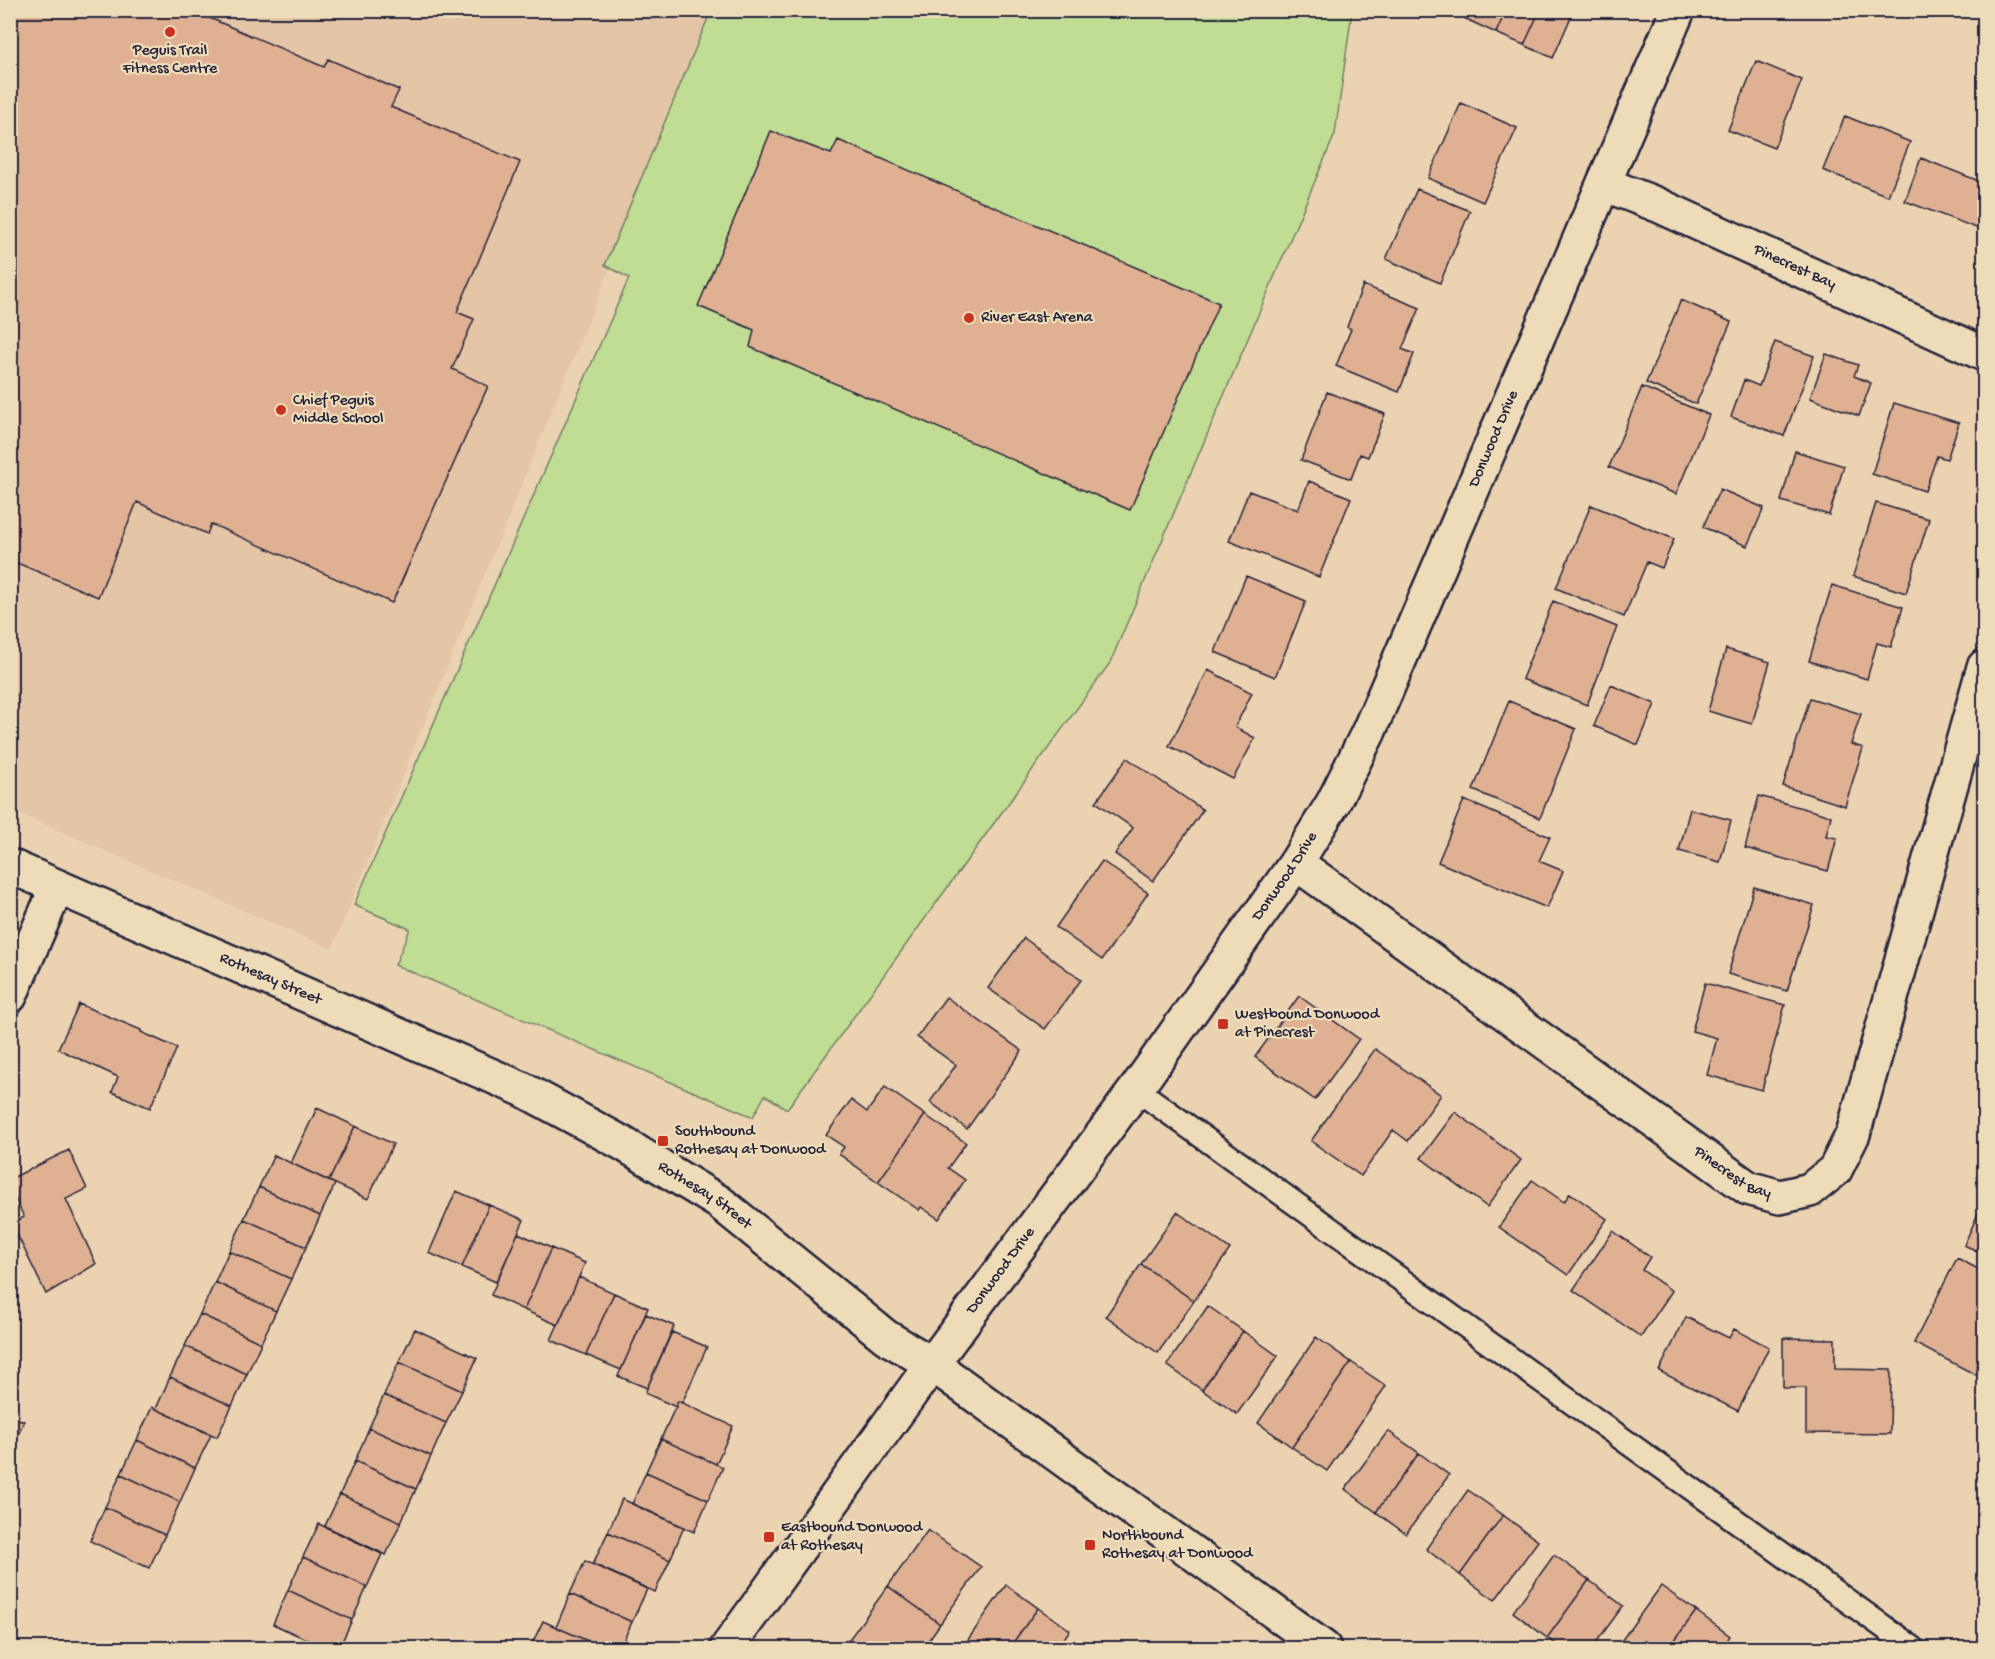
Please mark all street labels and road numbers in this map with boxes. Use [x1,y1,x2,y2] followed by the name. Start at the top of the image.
[1749,240,1839,295] street label: Pinecrest Bay
[1465,387,1523,491] street label: Donwood Drive
[1248,828,1323,926] street label: Donwood Drive
[217,949,326,1011] street label: Rothesay Street
[1689,1142,1773,1204] street label: Pinecrest Bay
[654,1157,756,1235] street label: Rothesay Street
[962,1223,1040,1319] street label: Donwood Drive

